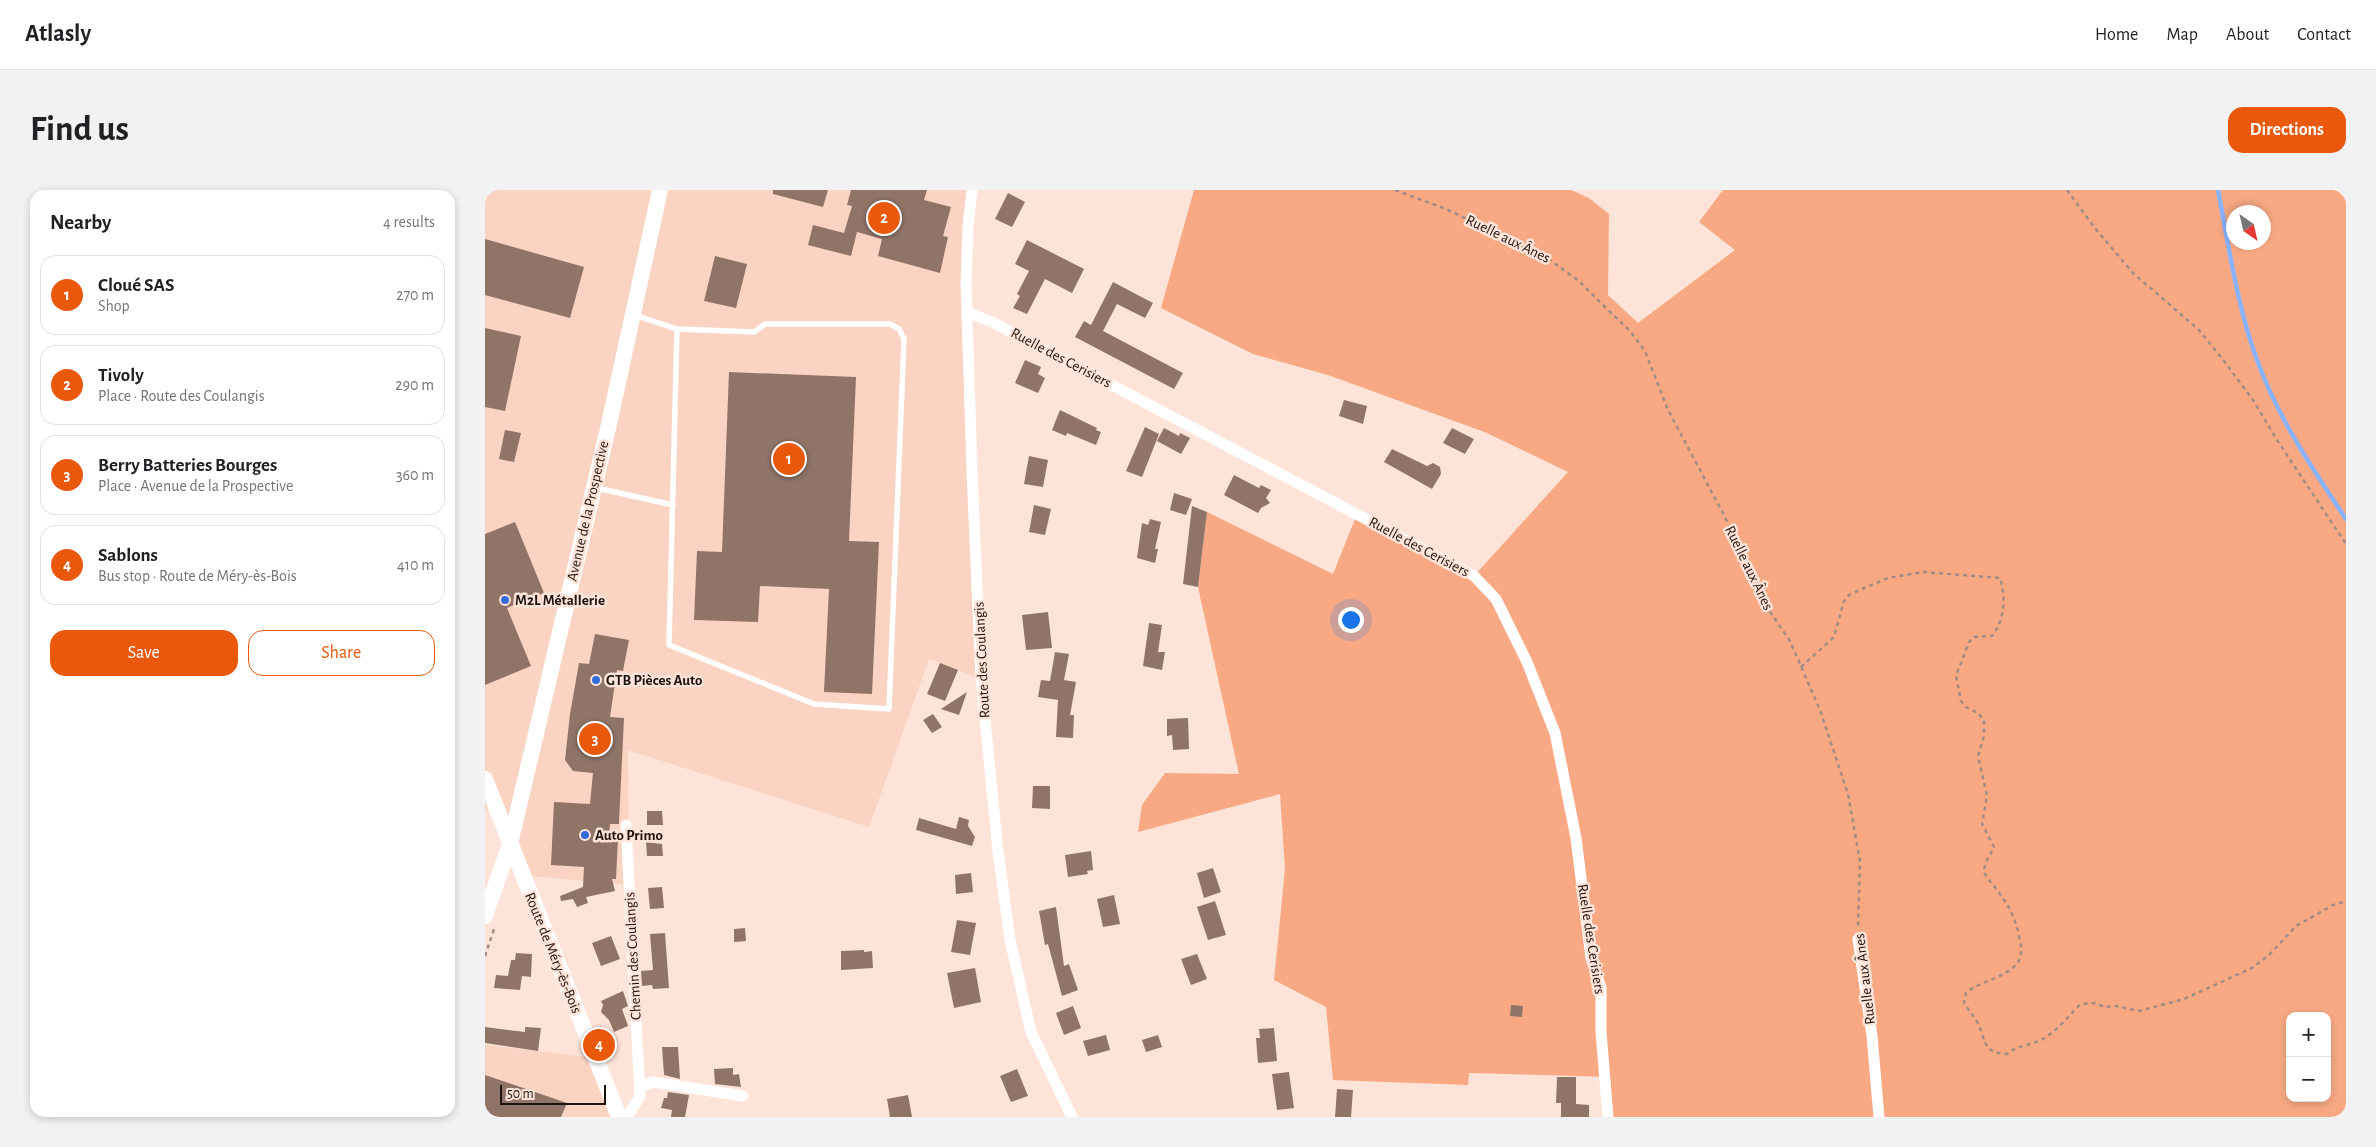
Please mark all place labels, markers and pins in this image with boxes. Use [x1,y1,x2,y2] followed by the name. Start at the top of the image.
[868,199,900,237] pin: 2
[773,440,805,478] pin: 1
[515,593,605,608] place label: M2L Métallerie
[499,594,511,606] marker: M2L Métallerie
[606,673,702,688] place label: GTB Pièces Auto
[590,674,602,686] marker: GTB Pièces Auto
[579,720,611,758] pin: 3
[595,828,663,843] place label: Auto Primo
[579,829,591,841] marker: Auto Primo
[583,1026,615,1064] pin: 4

